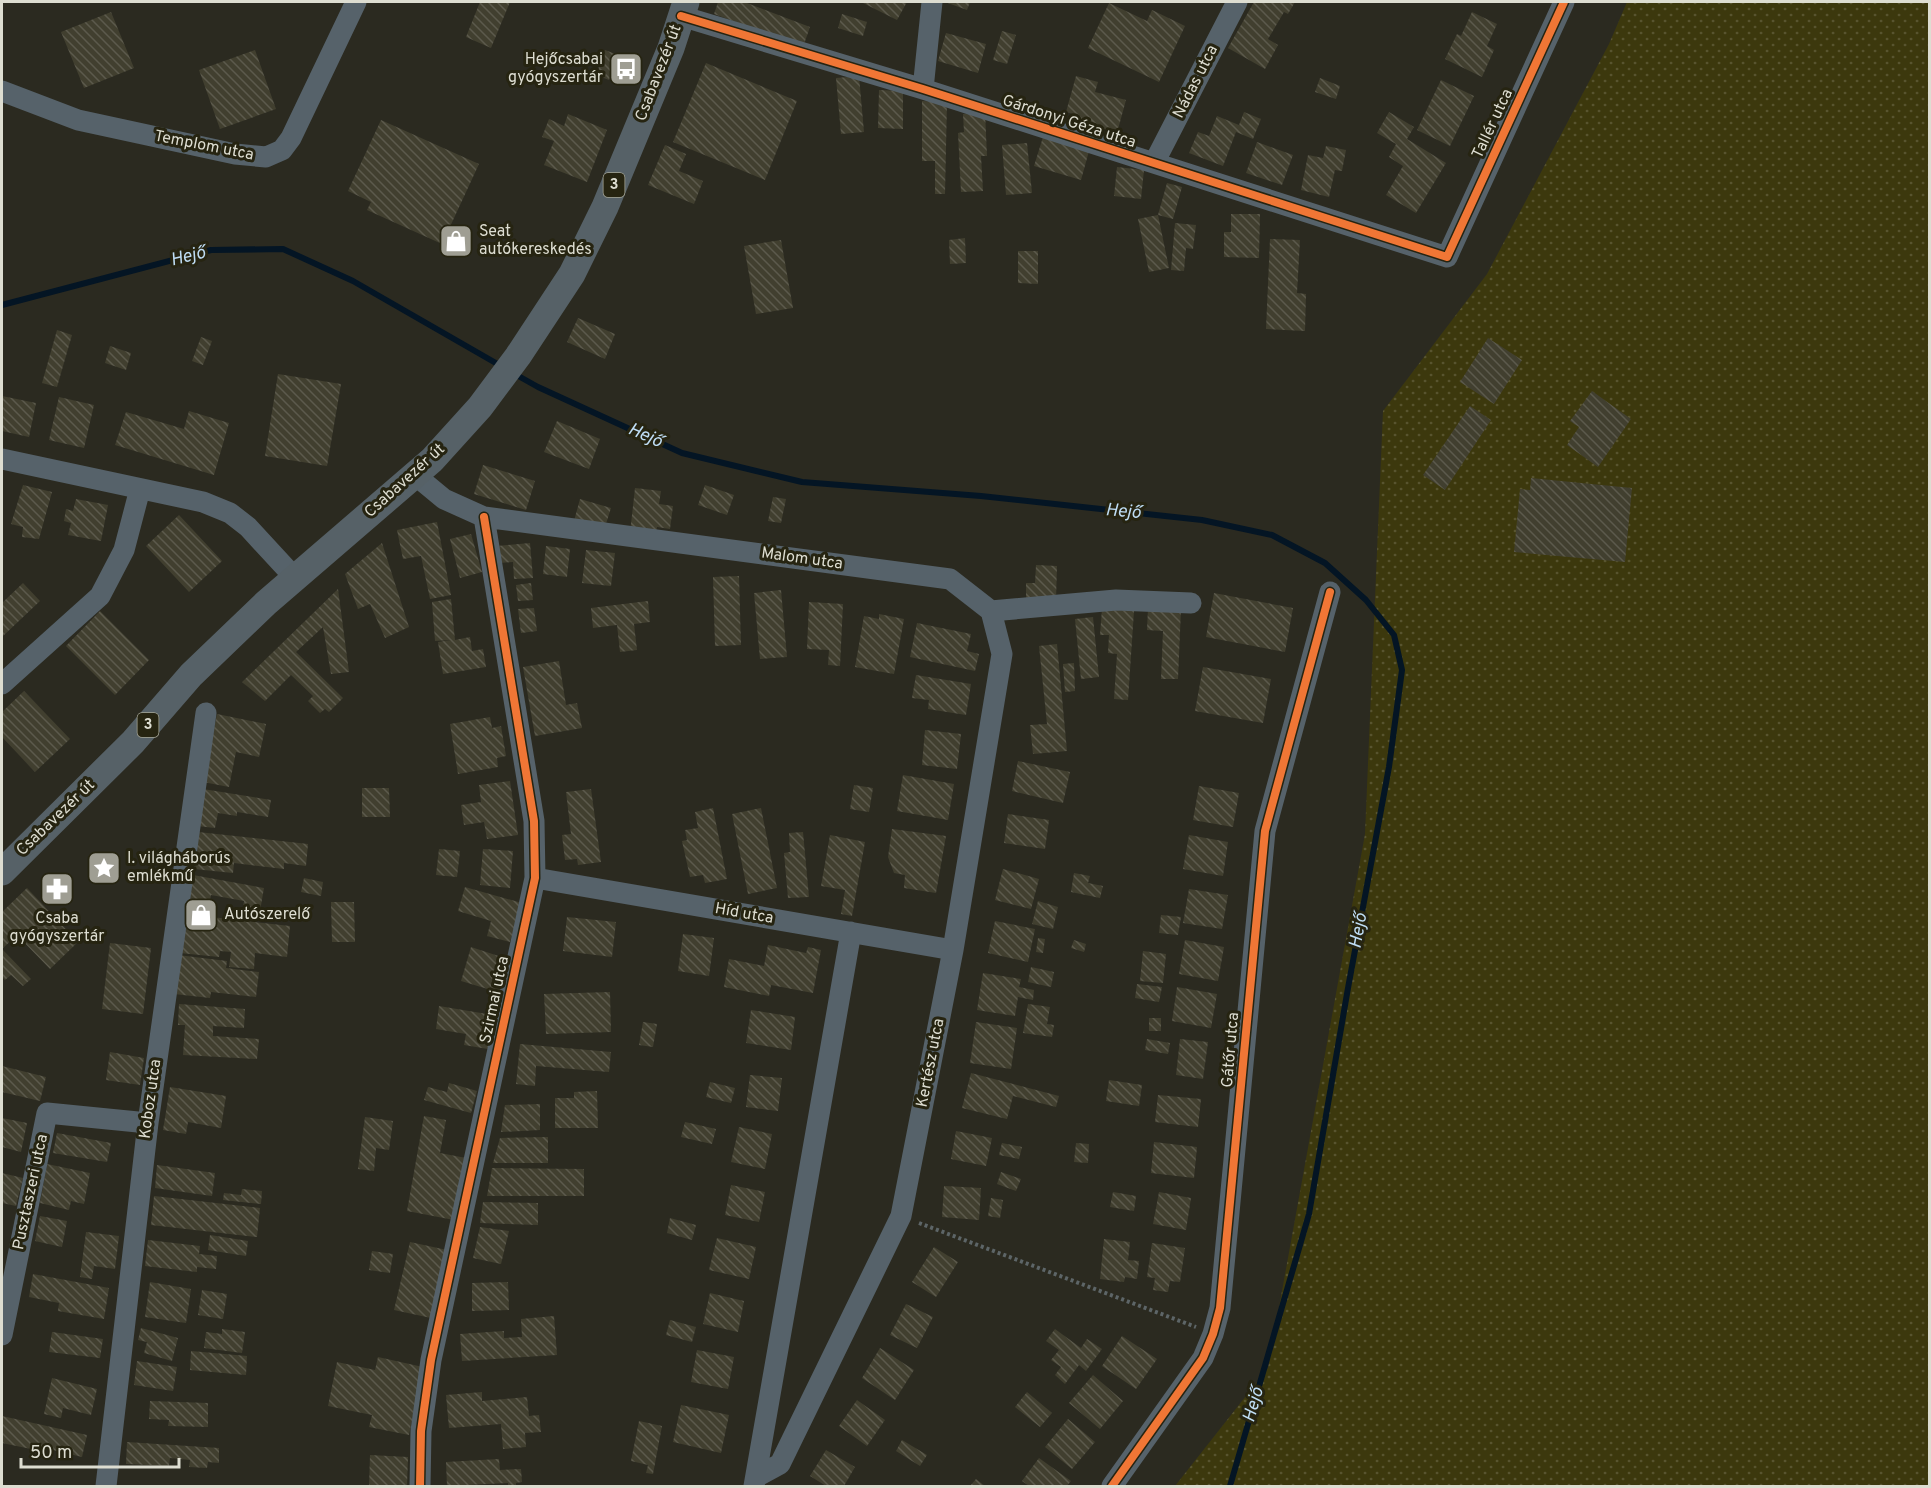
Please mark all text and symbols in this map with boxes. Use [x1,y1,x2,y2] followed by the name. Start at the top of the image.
[631,22,687,124] street label: Csabavezér út
[1169,42,1223,122] street label: Nádas utca
[508,50,603,88] place label: Hejőcsabai gyógyszertár
[608,51,644,87] bus stop icon: Hejőcsabai gyógyszertár
[1468,86,1518,162] street label: Tallér utca
[1000,91,1138,153] street label: Gárdonyi Géza utca
[153,127,255,165] street label: Templom utca
[604,173,624,197] road number: 3
[479,222,592,260] place label: Seat autókereskedés
[438,223,474,259] shop icon: Seat autókereskedés
[168,241,211,272] water label: Hejő
[624,418,669,455] water label: Hejő
[361,440,449,522] street label: Csabavezér út
[1104,499,1145,525] water label: Hejő
[760,543,844,575] street label: Malom utca
[138,713,158,737] road number: 3
[12,775,100,861] street label: Csabavezér út
[127,849,231,887] place label: I. világháborús emlékmű
[86,850,122,886] place icon: I. világháborús emlékmű
[39,871,75,907] pharmacy icon: Csaba gyógyszertár
[183,897,219,933] shop icon: Autószerelő
[713,899,775,929] street label: Híd utca
[224,905,311,925] place label: Autószerelő
[1345,908,1374,950] water label: Hejő
[10,909,104,947] place label: Csaba gyógyszertár
[476,954,514,1046] street label: Szirmai utca
[1218,1012,1244,1088] street label: Gátőr utca
[913,1017,949,1109] street label: Kertész utca
[136,1058,166,1140] street label: Koboz utca
[9,1132,53,1252] street label: Pusztaszeri utca
[1238,1382,1271,1425] water label: Hejő
[21,1431,178,1469] scale bar
[30,1442,72,1465] text: 50 m

